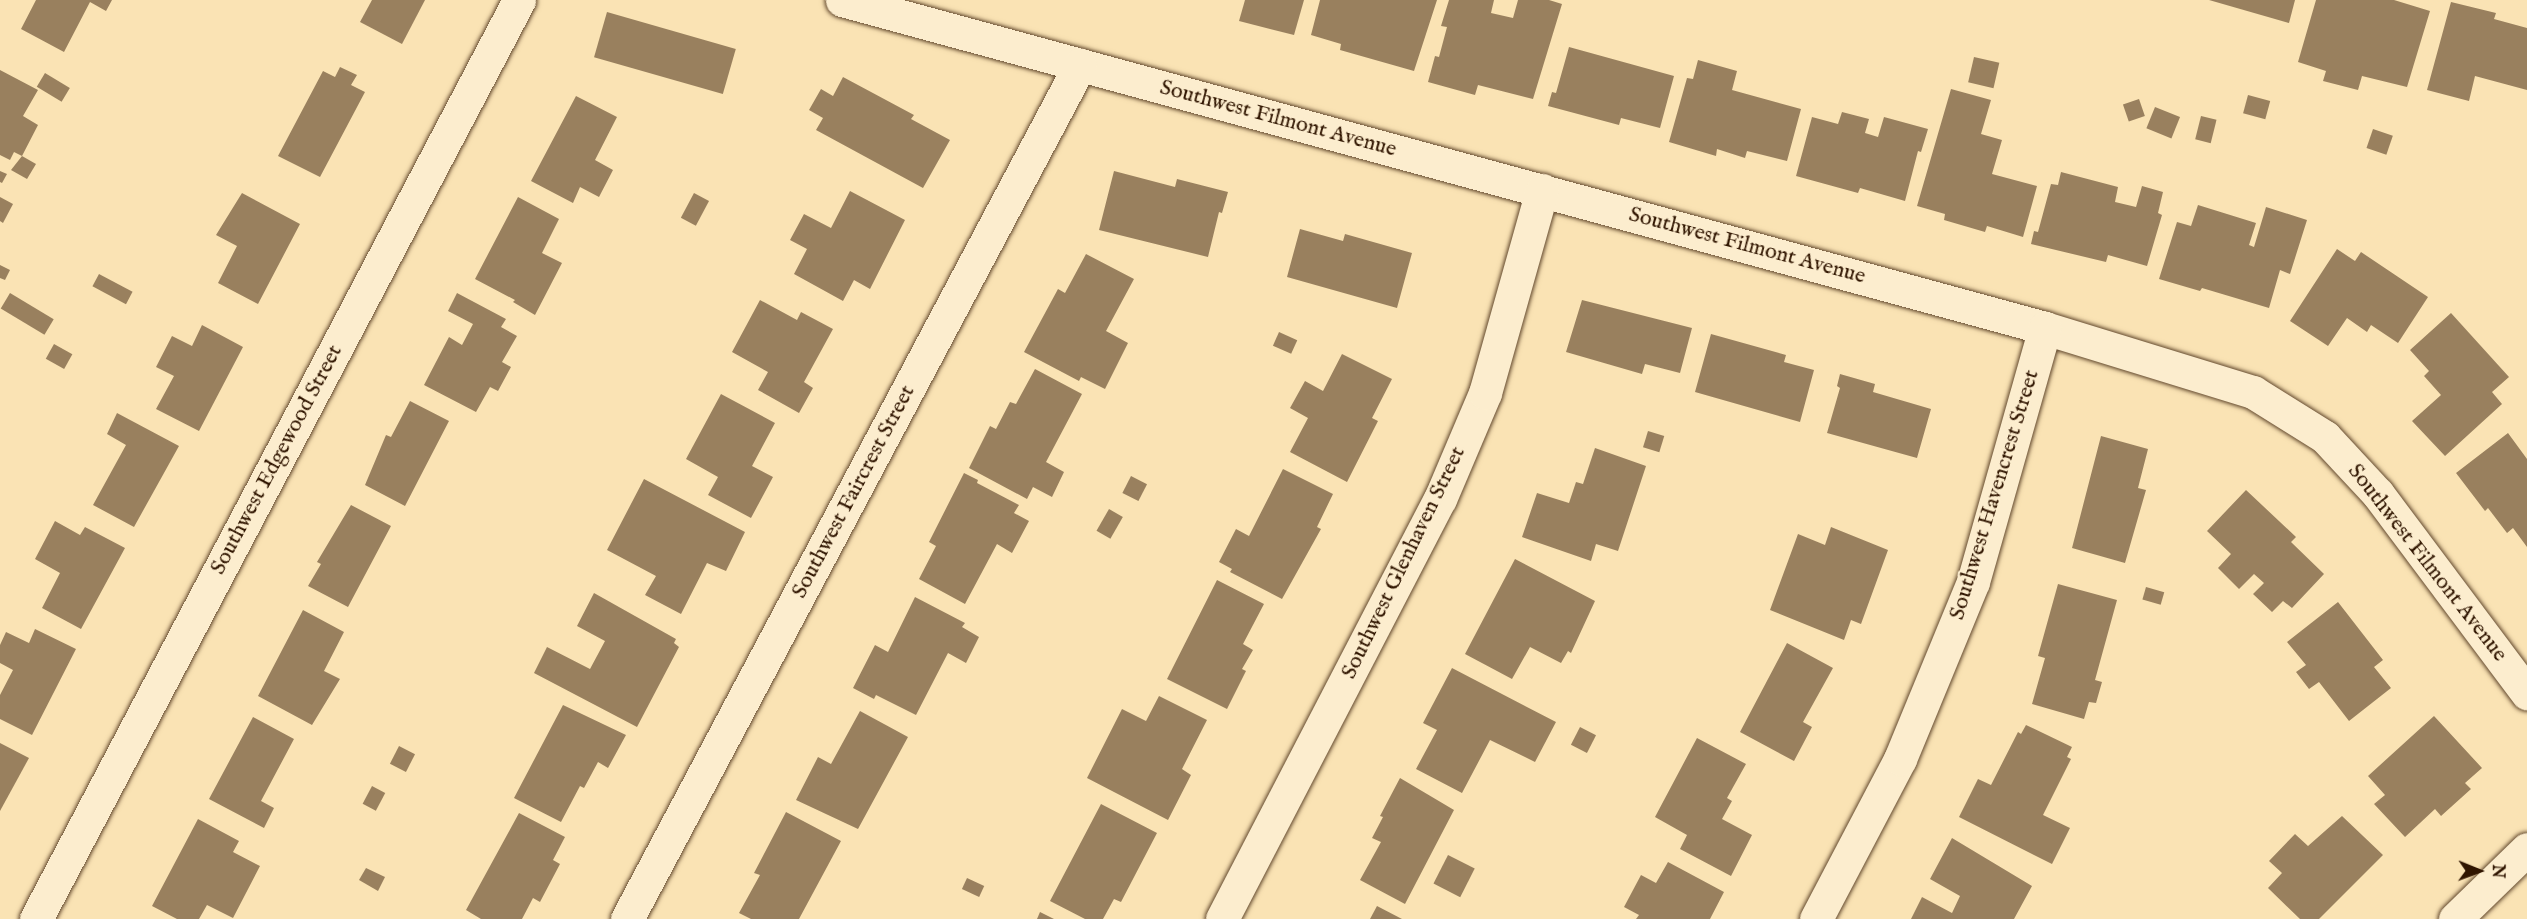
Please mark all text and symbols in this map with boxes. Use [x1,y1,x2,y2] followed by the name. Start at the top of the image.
[1157,75,1399,163] street label: Southwest Filmont Avenue
[1626,202,1868,290] street label: Southwest Filmont Avenue
[205,341,349,579] street label: Southwest Edgewood Street
[1944,367,2046,623] street label: Southwest Havencrest Street
[787,381,921,603] street label: Southwest Faircrest Street
[1336,443,1472,683] street label: Southwest Glenhaven Street
[2342,459,2512,667] street label: Southwest Filmont Avenue
[2449,841,2509,901] north arrow
[2487,864,2507,878] text: N

